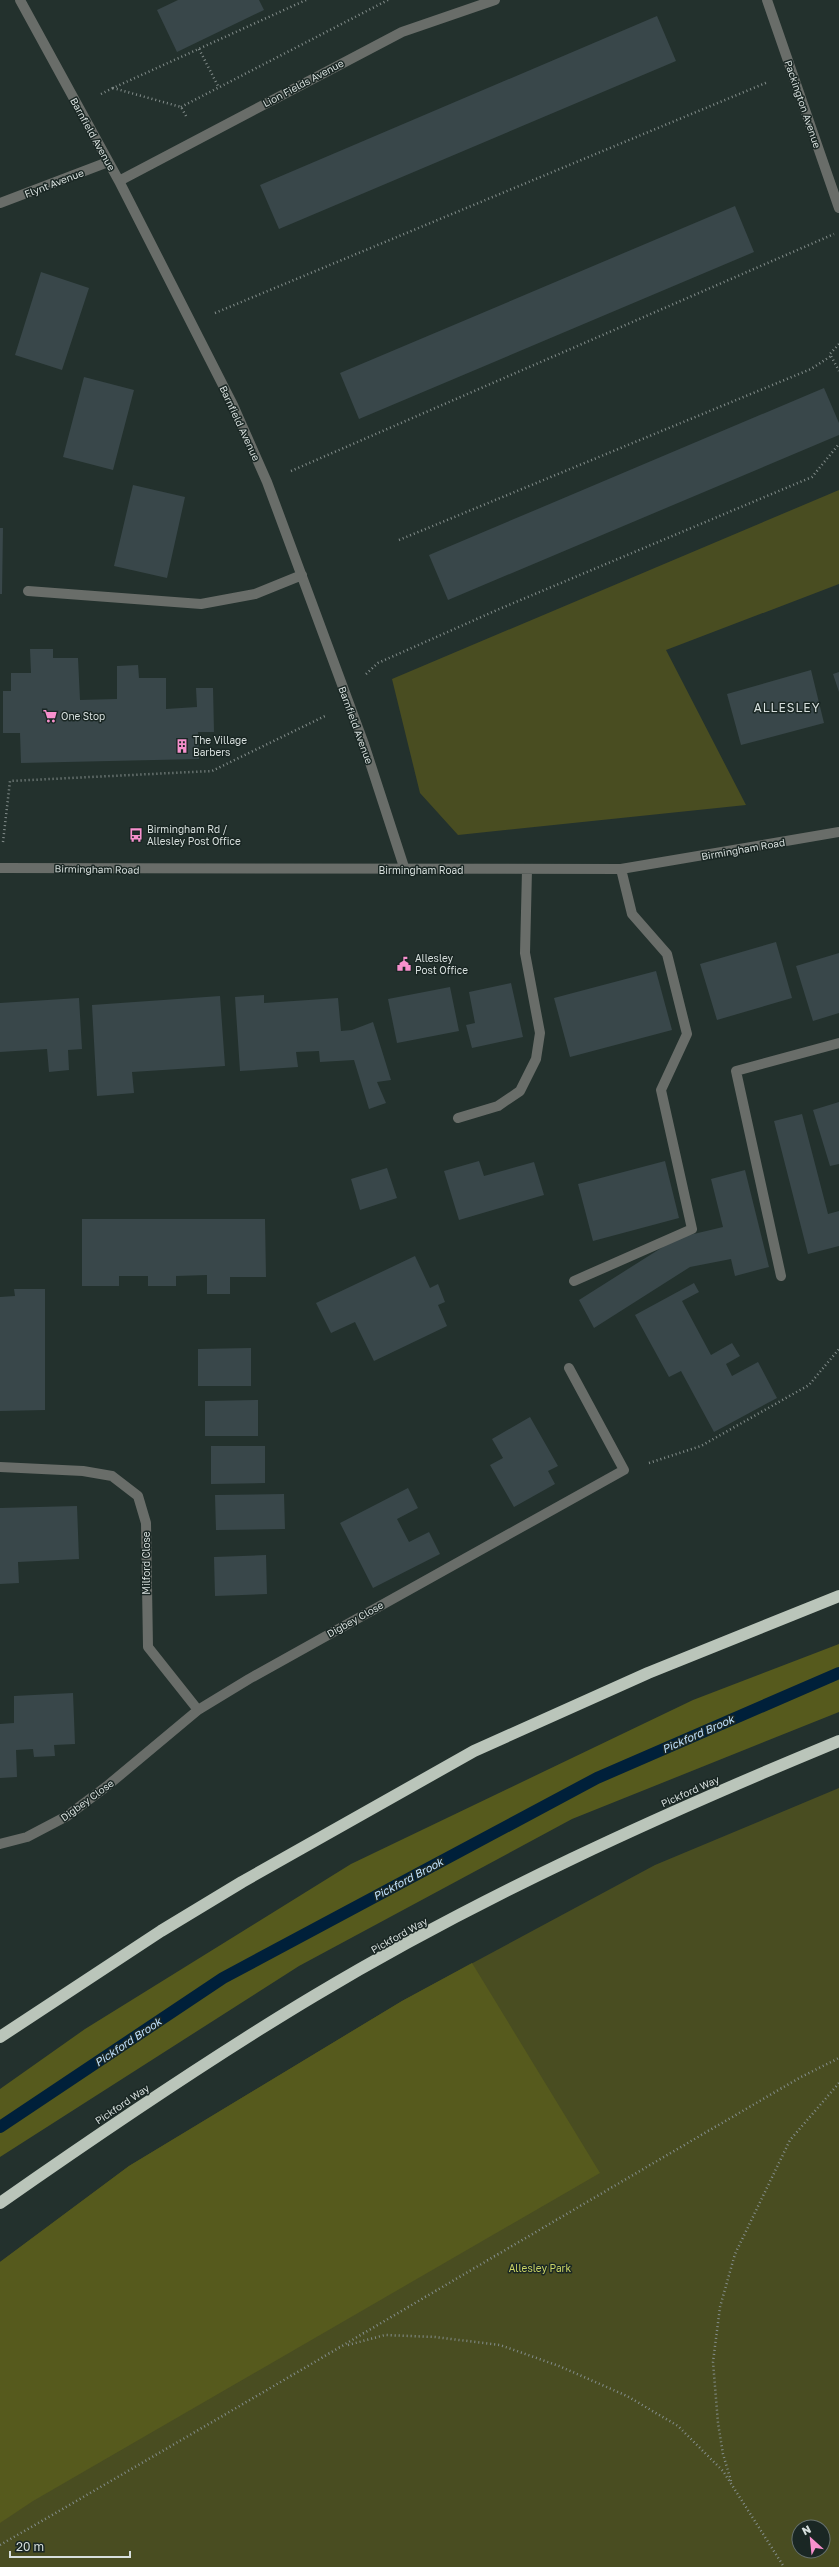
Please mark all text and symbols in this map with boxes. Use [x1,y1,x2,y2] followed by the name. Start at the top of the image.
[261,57,346,109] street label: Lion Fields Avenue
[782,58,824,150] street label: Packington Avenue
[68,95,118,173] street label: Barnfield Avenue
[23,166,85,200] street label: Flynt Avenue
[217,383,263,463] street label: Barnfield Avenue
[336,685,376,766] street label: Barnfield Avenue
[754,700,820,715] district label: ALLESLEY
[42,708,58,724] supermarket icon: One Stop
[61,710,105,722] place label: One Stop
[193,734,247,758] place label: The Village Barbers
[174,738,190,754] building icon: The Village Barbers
[147,823,241,847] place label: Birmingham Rd / Allesley Post Office
[128,827,144,843] bus stop icon: Birmingham Rd / Allesley Post Office
[700,836,786,862] street label: Birmingham Road
[55,862,139,876] street label: Birmingham Road
[379,864,463,876] street label: Birmingham Road
[415,952,468,976] place label: Allesley Post Office
[396,956,412,972] public building icon: Allesley Post Office
[140,1531,152,1595] street label: Milford Close
[325,1598,385,1639] street label: Digbey Close
[660,1711,737,1755] water label: Pickford Brook
[659,1773,721,1809] street label: Pickford Way
[58,1777,116,1823] street label: Digbey Close
[370,1854,447,1902] water label: Pickford Brook
[369,1914,430,1955] street label: Pickford Way
[92,2014,165,2069] water label: Pickford Brook
[93,2081,152,2126] street label: Pickford Way
[509,2262,572,2274] park label: Allesley Park
[791,2519,831,2559] north arrow
[800,2522,813,2537] text: N
[10,2533,130,2559] scale bar
[16,2539,44,2554] text: 20 m

